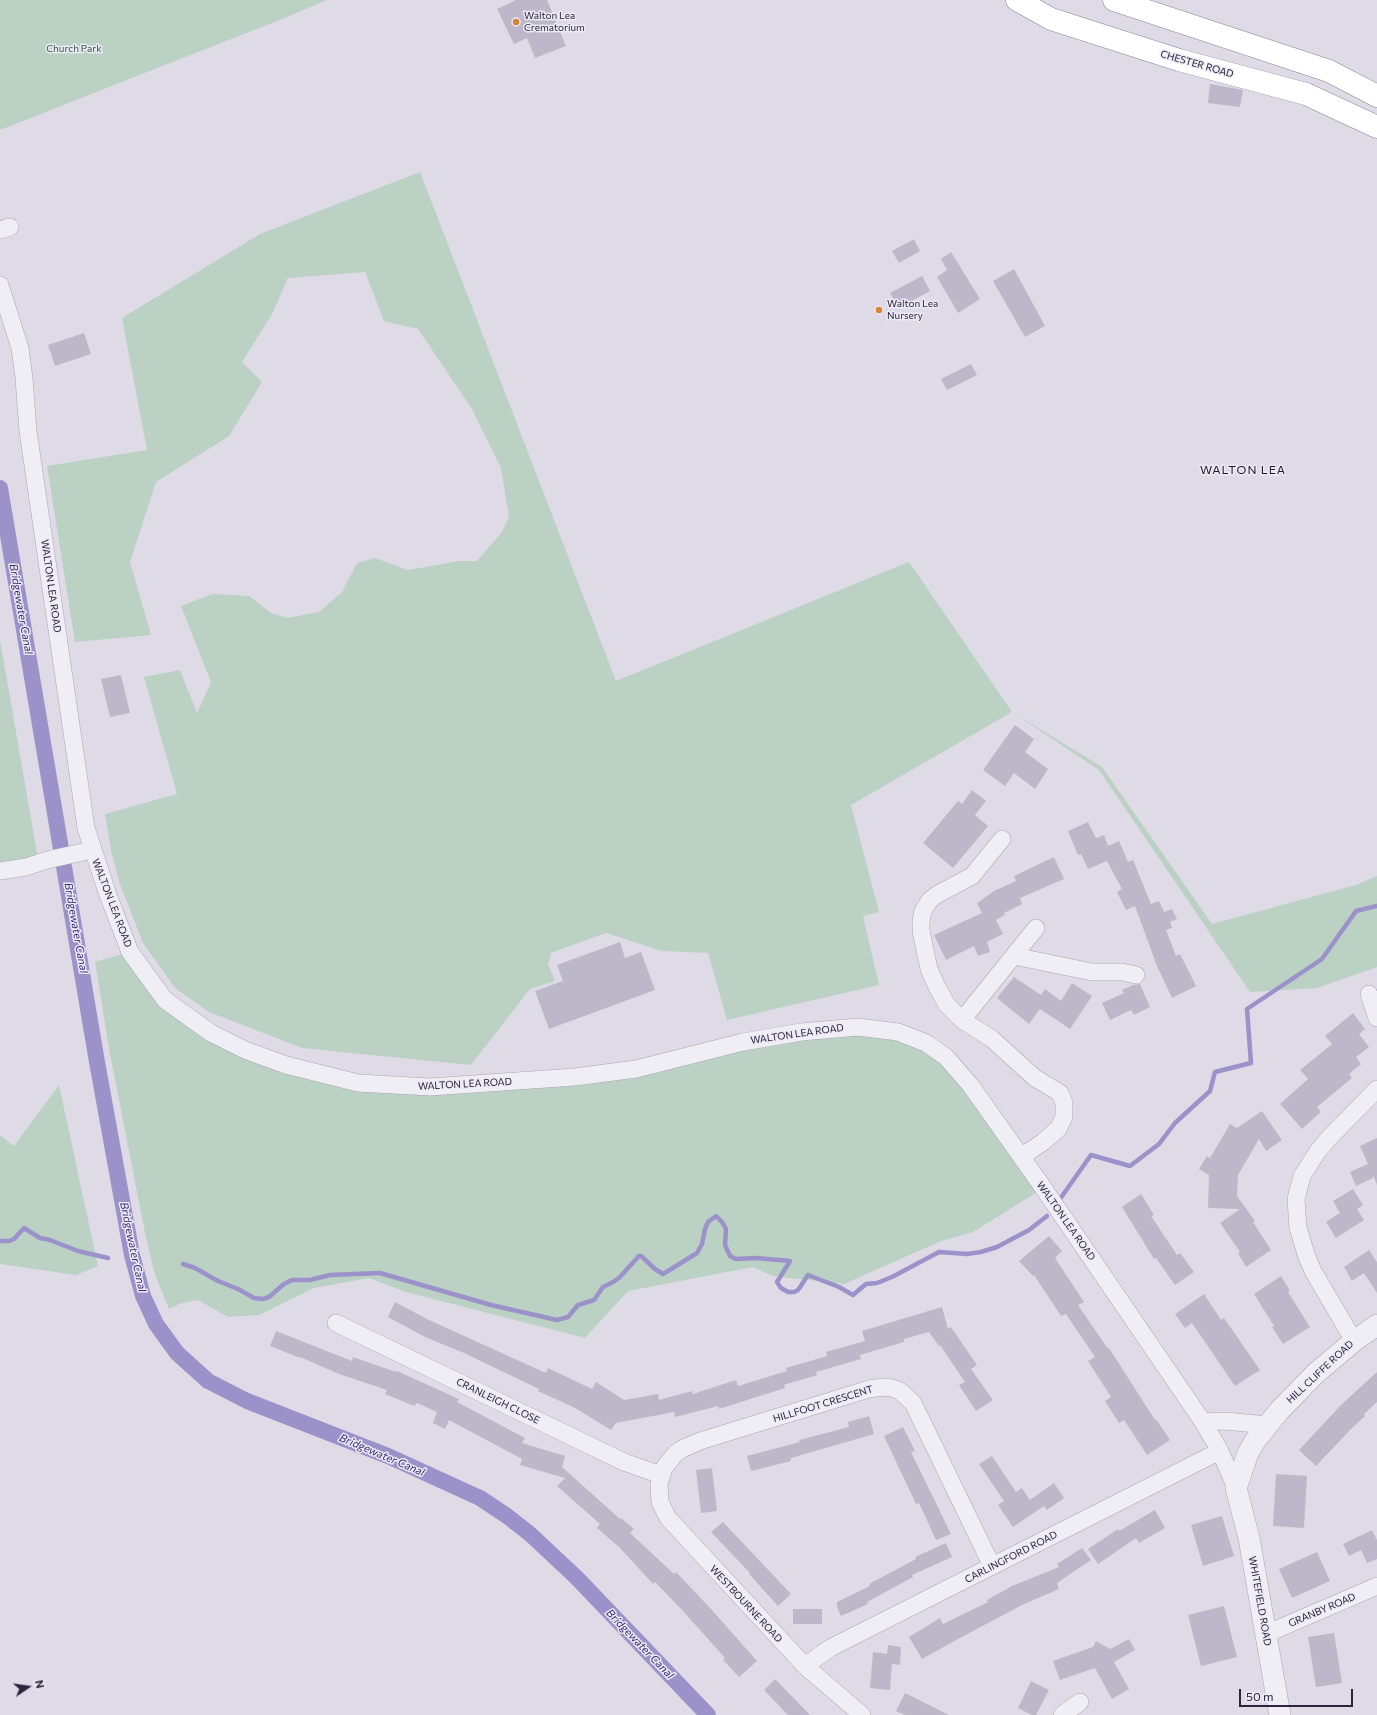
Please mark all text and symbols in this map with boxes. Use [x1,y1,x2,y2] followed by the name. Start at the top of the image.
[524,10,585,34] place label: Walton Lea Crematorium
[511,17,521,27] marker: Walton Lea Crematorium
[46,43,102,55] park label: Church Park
[1159,48,1235,80] street label: CHESTER ROAD
[887,298,938,322] place label: Walton Lea Nursery
[874,305,884,315] marker: Walton Lea Nursery
[1200,463,1286,477] district label: WALTON LEA
[39,539,63,633] street label: WALTON LEA ROAD
[7,563,35,655] water label: Bridgewater Canal
[90,857,134,949] street label: WALTON LEA ROAD
[62,882,90,974] water label: Bridgewater Canal
[750,1022,844,1046] street label: WALTON LEA ROAD
[418,1076,512,1092] street label: WALTON LEA ROAD
[1034,1179,1098,1263] street label: WALTON LEA ROAD
[117,1201,149,1293] water label: Bridgewater Canal
[1284,1338,1356,1406] street label: HILL CLIFFE ROAD
[454,1376,542,1426] street label: CRANLEIGH CLOSE
[772,1383,874,1425] street label: HILLFOOT CRESCENT
[337,1431,427,1479] water label: Bridgewater Canal
[963,1528,1059,1586] street label: CARLINGFORD ROAD
[1246,1555,1274,1647] street label: WHITEFIELD ROAD
[707,1563,785,1645] street label: WESTBOURNE ROAD
[1287,1590,1357,1630] street label: GRANBY ROAD
[603,1607,677,1681] water label: Bridgewater Canal
[8,1667,48,1707] north arrow
[33,1679,47,1690] text: N
[1241,1681,1355,1707] scale bar
[1246,1689,1274,1703] text: 50 m

